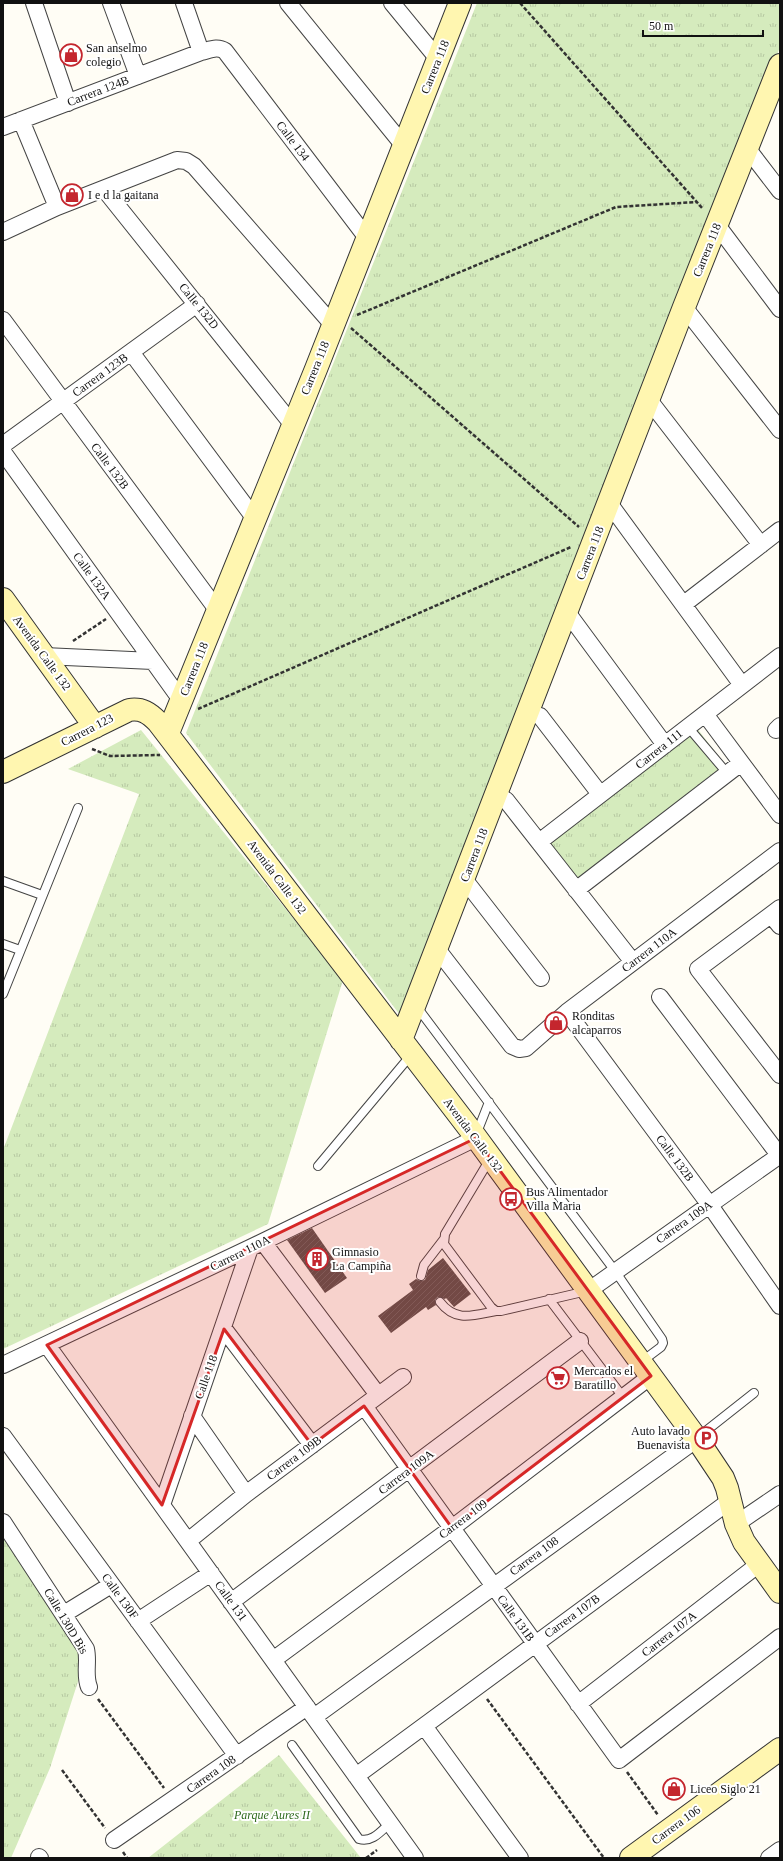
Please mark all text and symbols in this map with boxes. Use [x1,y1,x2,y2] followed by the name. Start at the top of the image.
[643,12,763,38] scale bar
[649,19,674,33] text: 50 m
[418,38,452,96] street label: Carrera 118
[86,41,147,69] place label: San anselmo colegio
[58,42,84,68] shop icon: San anselmo colegio
[65,73,131,109] street label: Carrera 124B
[273,118,313,164] street label: Calle 134
[59,182,85,208] shop icon: I e d la gaitana
[88,188,159,202] place label: I e d la gaitana
[690,221,724,279] street label: Carrera 118
[176,280,222,332] street label: Calle 132D
[298,339,332,397] street label: Carrera 118
[70,350,130,400] street label: Carrera 123B
[88,440,132,492] street label: Calle 132B
[573,524,607,582] street label: Carrera 118
[70,550,114,603] street label: Calle 132A
[10,613,74,693] street label: Avenida Calle 132
[177,640,211,698] street label: Carrera 118
[58,711,116,749] street label: Carrera 123
[633,726,685,772] street label: Carrera 111
[457,826,491,884] street label: Carrera 118
[245,837,309,917] street label: Avenida Calle 132
[619,925,680,975] street label: Carrera 110A
[572,1009,622,1037] place label: Ronditas alcaparros
[543,1010,569,1036] shop icon: Ronditas alcaparros
[441,1095,505,1175] street label: Avenida Calle 132
[653,1132,697,1184] street label: Calle 132B
[526,1185,608,1213] place label: Bus Alimentador Villa Maria
[498,1186,524,1212] bus stop icon: Bus Alimentador Villa Maria
[653,1197,715,1247] street label: Carrera 109A
[208,1232,273,1274] street label: Carrera 110A
[332,1245,392,1273] place label: Gimnasio La Campiña
[304,1246,330,1272] building icon: Gimnasio La Campiña
[192,1353,220,1401] street label: Calle 118
[574,1364,634,1392] place label: Mercados el Baratillo
[545,1365,571,1391] supermarket icon: Mercados el Baratillo
[631,1424,691,1452] place label: Auto lavado Buenavista
[693,1425,719,1451] parking icon: Auto lavado Buenavista
[264,1433,324,1483] street label: Carrera 109B
[376,1446,437,1497] street label: Carrera 109A
[436,1496,490,1542] street label: Carrera 109
[507,1534,561,1578] street label: Carrera 108
[99,1570,141,1622] street label: Calle 130F
[212,1578,250,1624] street label: Calle 131
[41,1586,91,1657] street label: Calle 130D Bis
[542,1591,602,1641] street label: Carrera 107B
[494,1592,538,1644] street label: Calle 131B
[639,1608,699,1660] street label: Carrera 107A
[184,1752,238,1796] street label: Carrera 108
[661,1776,687,1802] shop icon: Liceo Siglo 21
[690,1782,761,1796] place label: Liceo Siglo 21
[649,1803,703,1847] street label: Carrera 106
[233,1808,311,1822] park label: Parque Aures II

